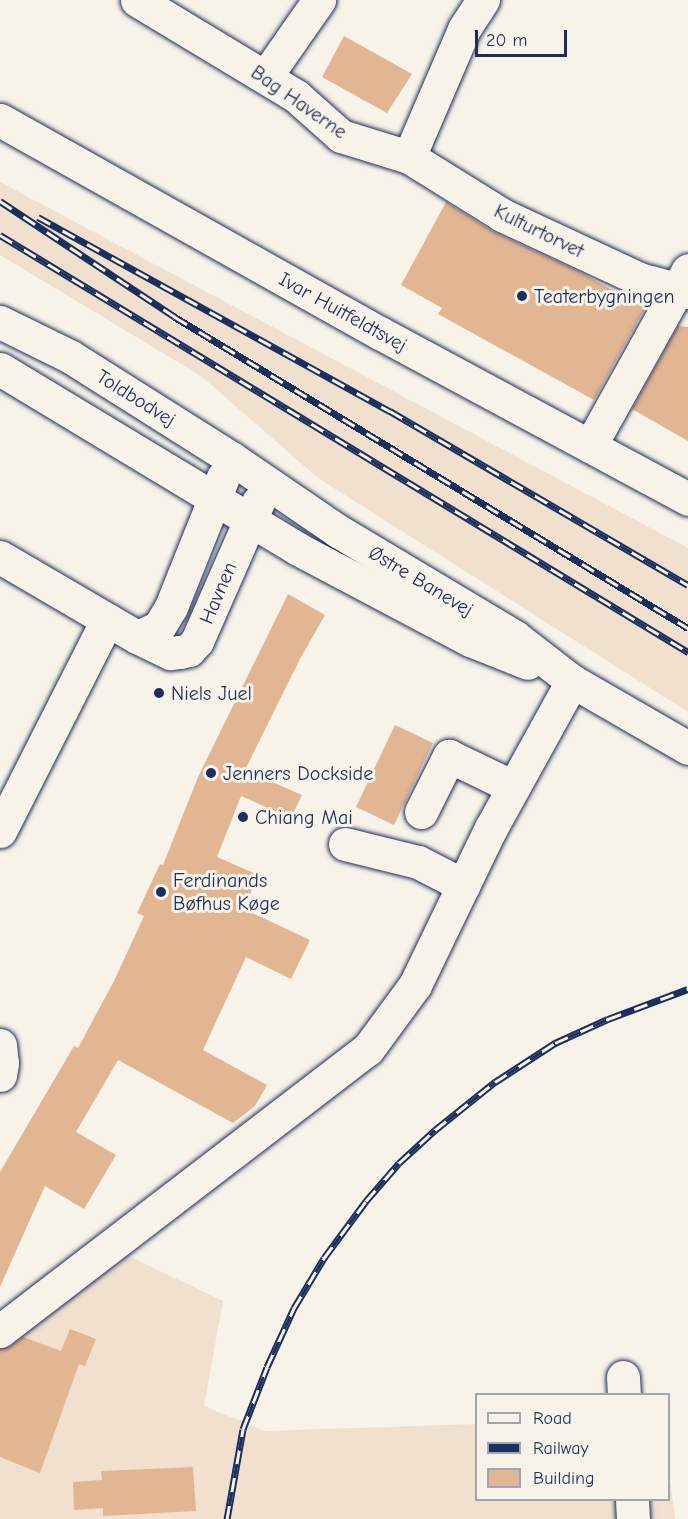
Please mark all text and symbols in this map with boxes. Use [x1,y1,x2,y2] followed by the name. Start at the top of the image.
[478,18,570,56] scale bar
[486,30,527,51] text: 20 m
[246,60,352,144] street label: Bag Haverne
[490,199,588,263] street label: Kulturtorvet
[275,267,411,357] street label: Ivar Huitfeldtsvej
[534,284,674,308] place label: Teaterbygningen
[515,289,529,303] marker: Teaterbygningen
[92,364,180,432] street label: Toldbodvej
[364,540,478,622] street label: Østre Banevej
[194,558,242,628] street label: Havnen
[171,681,252,705] place label: Niels Juel
[152,686,166,700] marker: Niels Juel
[223,761,373,785] place label: Jenners Dockside
[204,766,218,780] marker: Jenners Dockside
[255,805,353,829] place label: Chiang Mai
[236,810,250,824] marker: Chiang Mai
[173,868,280,915] place label: Ferdinands Bøfhus Køge
[154,885,168,899] marker: Ferdinands Bøfhus Køge
[475,1393,670,1501] legend
[533,1408,572,1429] text: Road
[533,1438,589,1459] text: Railway
[533,1468,595,1489] text: Building

